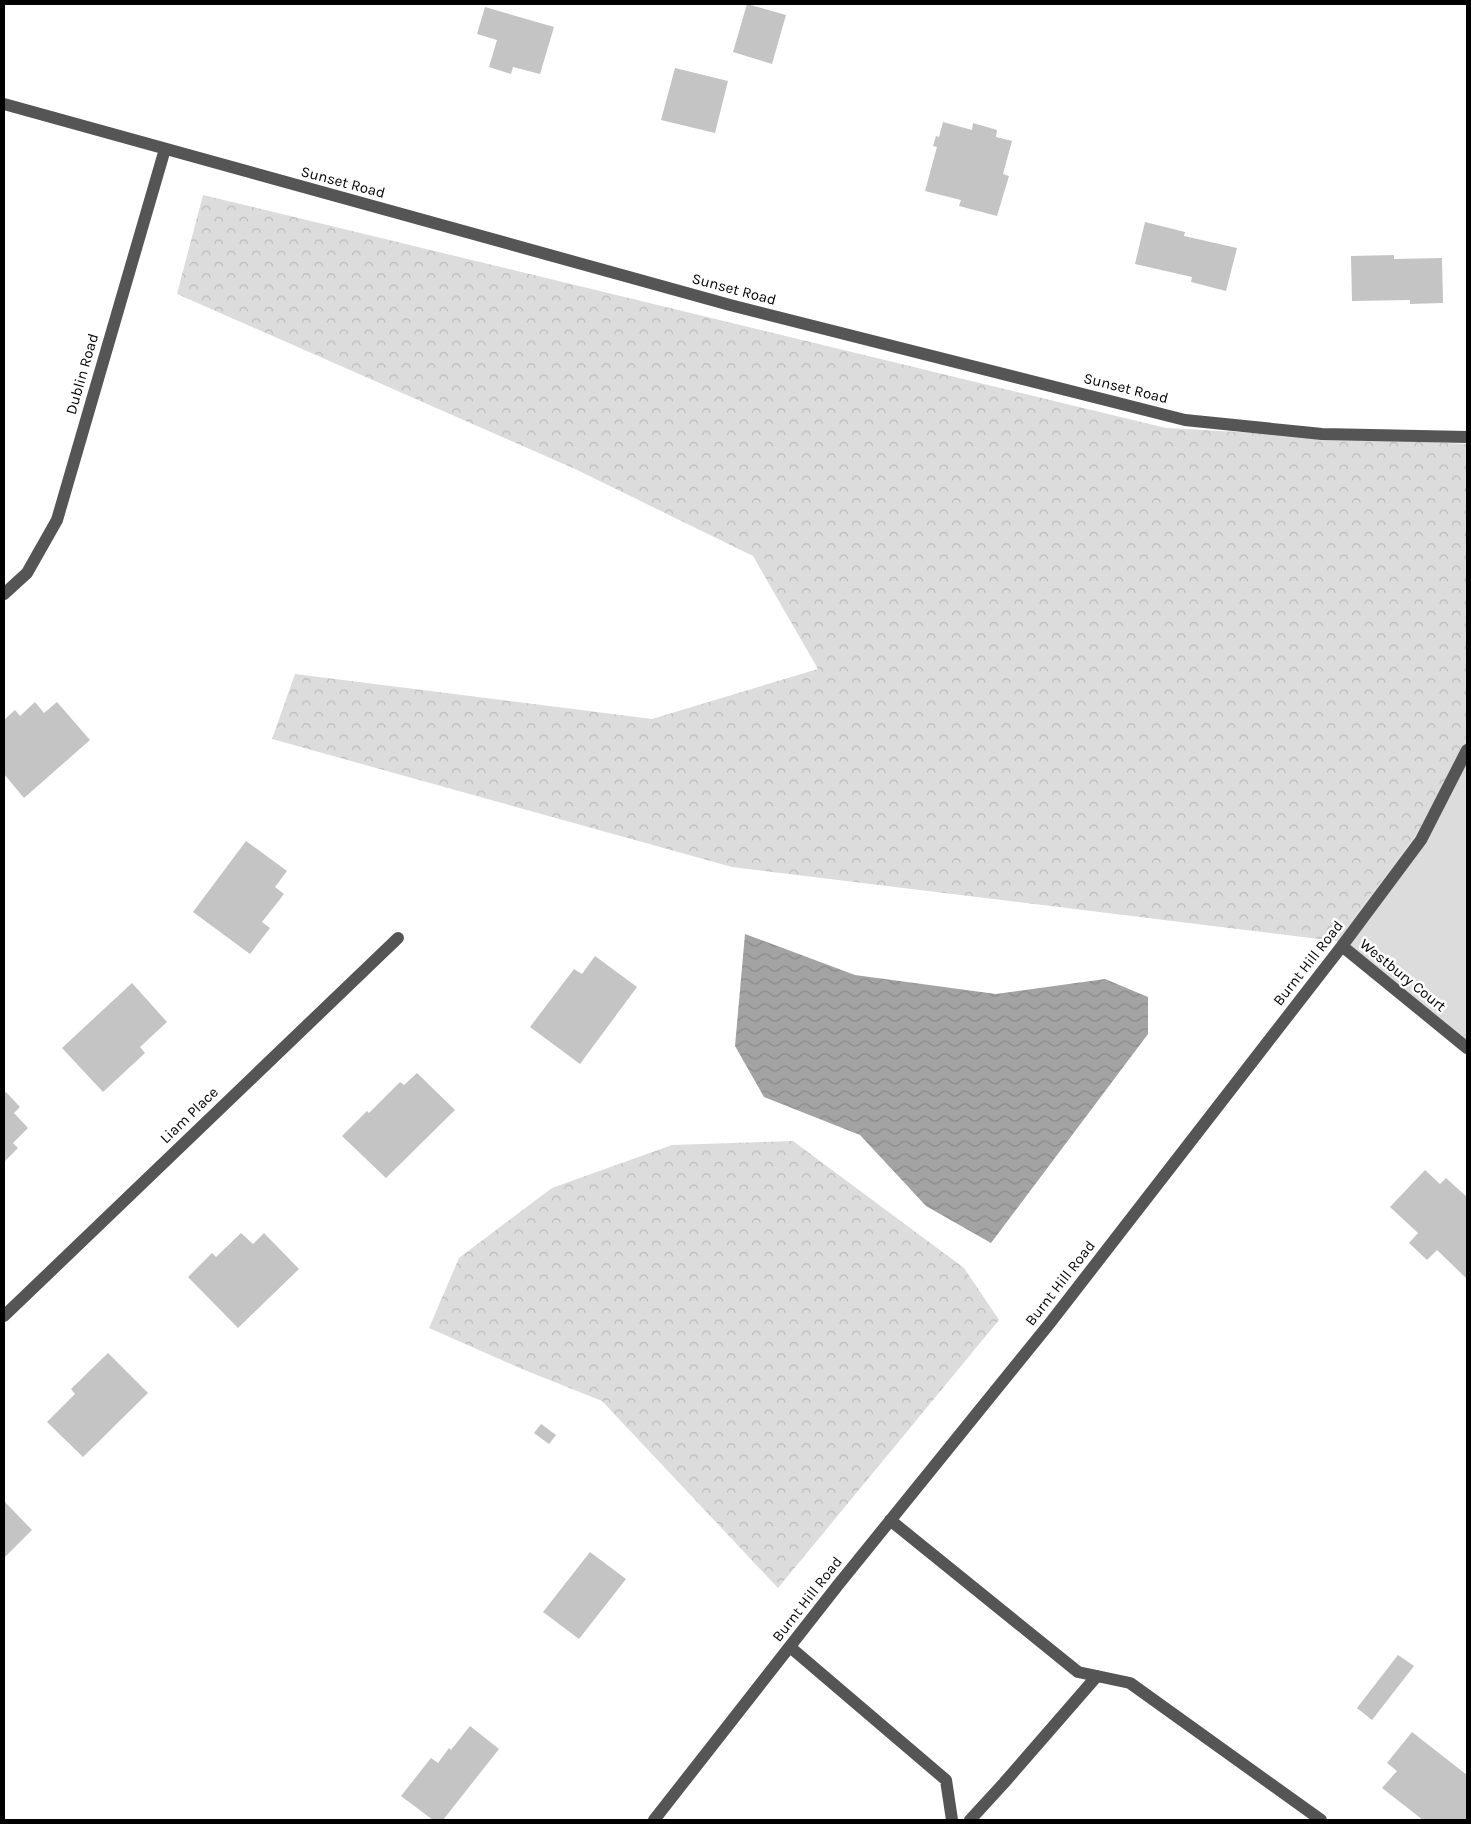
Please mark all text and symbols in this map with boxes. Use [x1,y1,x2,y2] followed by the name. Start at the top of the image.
[299,162,387,202] street label: Sunset Road
[690,269,778,309] street label: Sunset Road
[62,331,102,417] street label: Dublin Road
[1082,369,1170,407] street label: Sunset Road
[1269,917,1347,1009] street label: Burnt Hill Road
[1356,935,1450,1015] street label: Westbury Court
[156,1083,222,1147] street label: Liam Place
[1021,1237,1099,1329] street label: Burnt Hill Road
[768,1553,846,1645] street label: Burnt Hill Road

